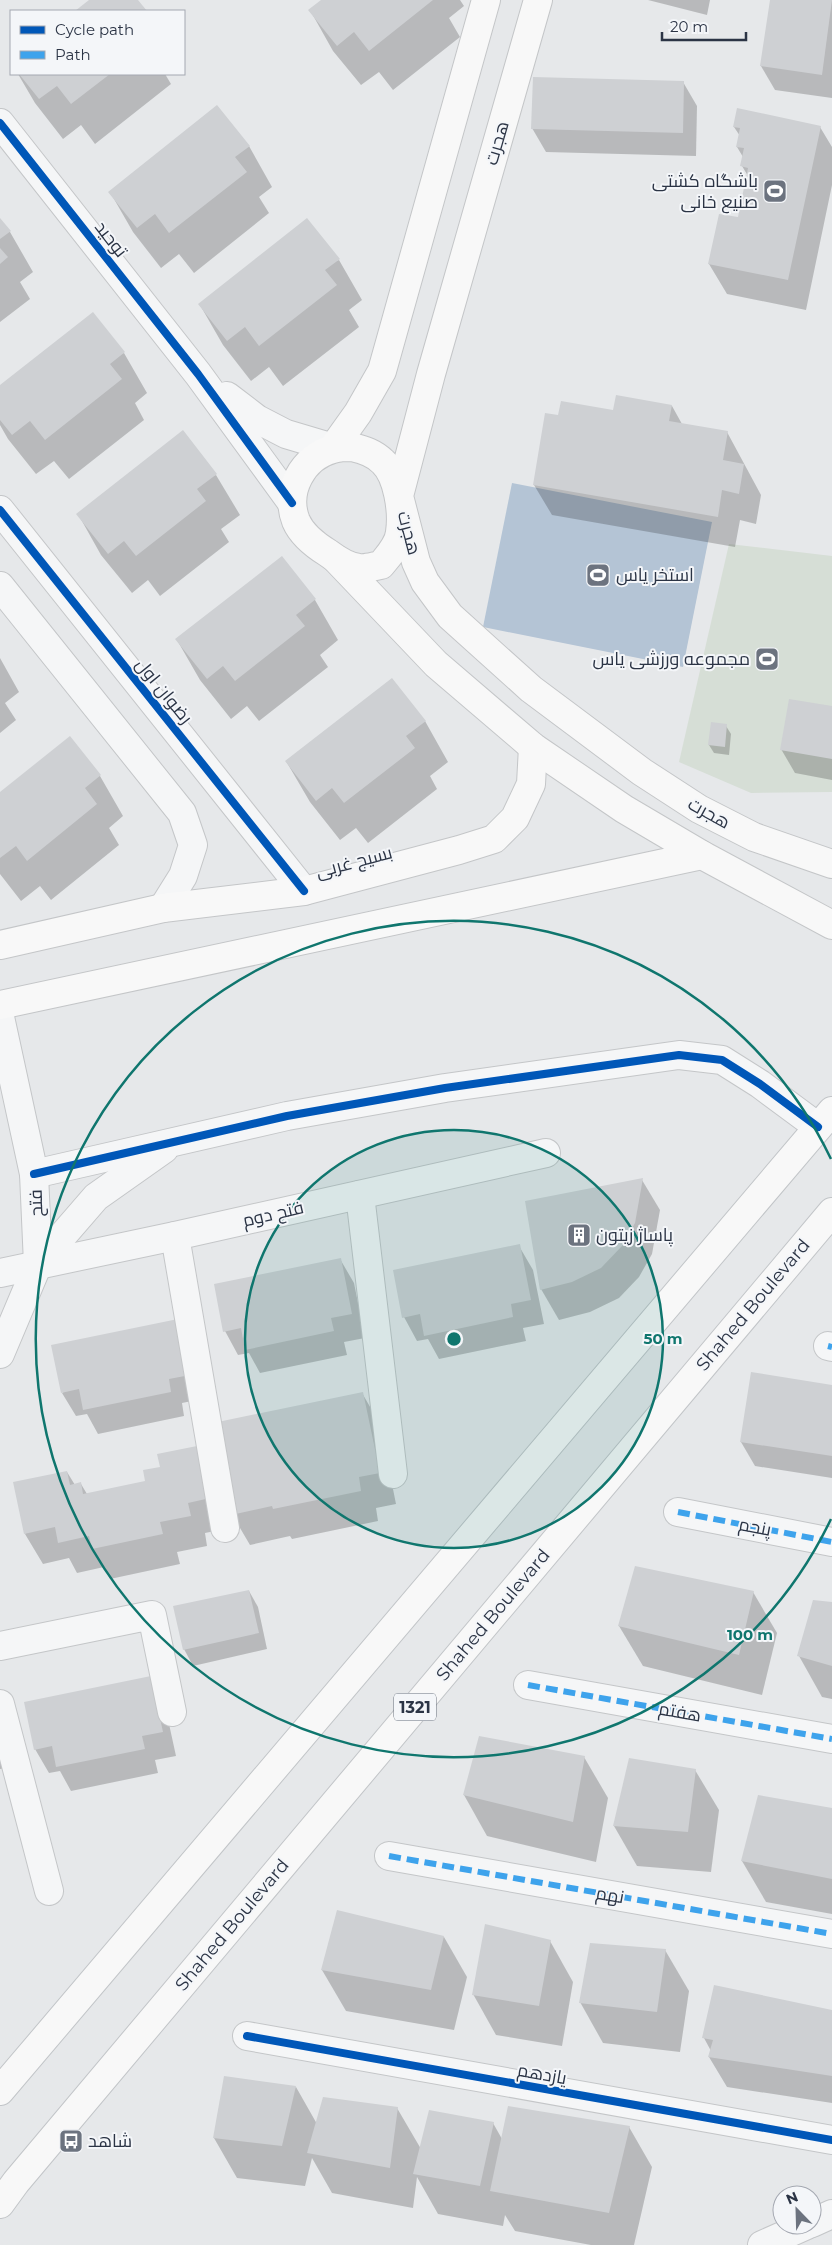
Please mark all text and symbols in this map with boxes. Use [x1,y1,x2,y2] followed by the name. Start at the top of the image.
[10,10,185,75] legend
[662,10,746,42] scale bar
[670,17,708,36] text: 20 m
[55,20,134,39] text: Cycle path
[55,45,91,64] text: Path
[480,118,514,168] street label: هجرت
[652,170,758,214] place label: باشگاه کشتی صنیع خانی
[762,178,788,204] sports icon: باشگاه کشتی صنیع خانی
[90,216,132,262] street label: توحید
[393,509,425,557] street label: هجرت
[585,562,611,588] sports icon: استخر یاس
[616,564,694,586] place label: استخر یاس
[754,646,780,672] sports icon: مجموعه ورزشی یاس
[593,648,750,670] place label: مجموعه ورزشی یاس
[131,654,197,728] street label: رضوان اول
[684,793,734,833] street label: هجرت
[313,841,395,884] street label: بسیج غربی
[25,1189,48,1217] street label: فتح
[240,1196,306,1233] street label: فتح دوم
[566,1222,592,1248] building icon: پاساژ زیتون
[596,1224,673,1247] place label: پاساژ زیتون
[691,1235,815,1375] street label: Shahed Boulevard
[643,1329,683,1348] text: 50 m
[445,1330,463,1348] centre of rings
[737,1513,773,1542] street label: پنجم
[431,1545,555,1685] street label: Shahed Boulevard
[727,1625,773,1644] text: 100 m
[394,1694,436,1720] road number: 1321
[657,1697,703,1728] street label: هفتم
[170,1855,294,1995] street label: Shahed Boulevard
[594,1882,626,1909] street label: نهم
[515,2059,569,2090] street label: یازدهم
[58,2128,84,2154] bus stop icon: شاهد
[88,2130,132,2152] place label: شاهد
[772,2185,822,2235] north arrow
[783,2188,801,2209] text: N

